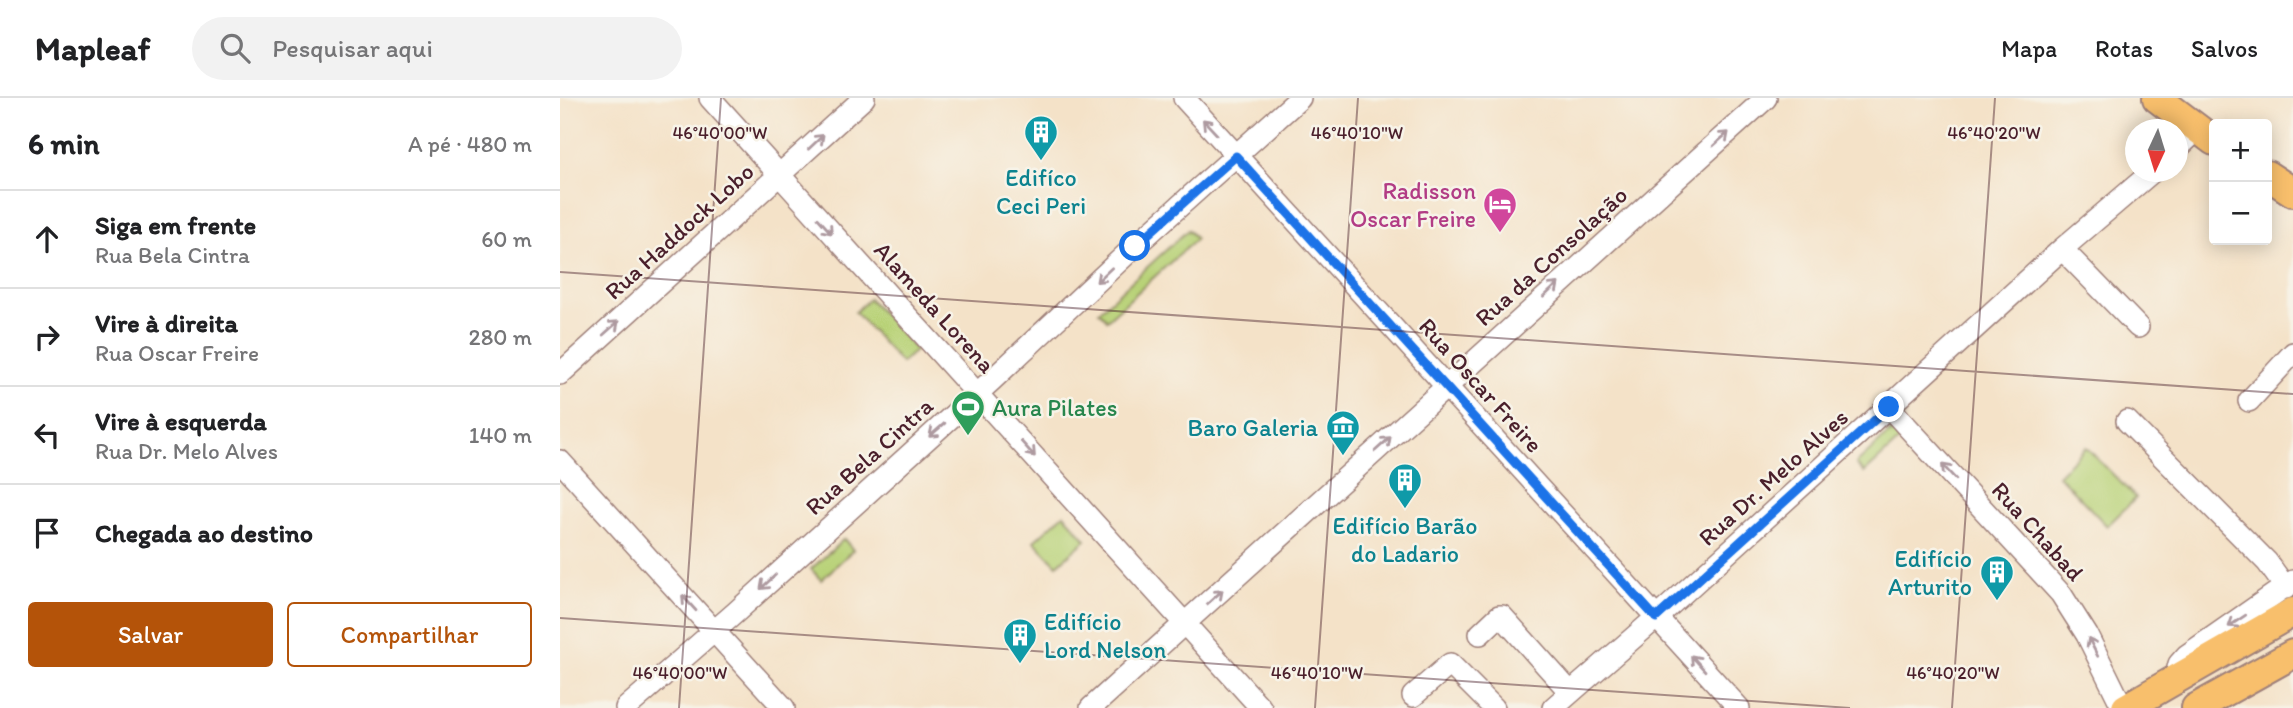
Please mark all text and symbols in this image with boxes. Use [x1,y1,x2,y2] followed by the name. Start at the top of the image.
[192,17,682,80] search box
[35,29,150,68] text: Mapleaf
[216,29,254,67] icon: search
[272,32,433,64] text: Pesquisar aqui
[2001,34,2057,63] text: Mapa
[2095,34,2153,63] text: Rotas
[2191,34,2258,63] text: Salvos
[1022,113,1060,162] building icon: Edifíco Ceci Peri
[1202,119,1219,136] one-way arrow
[2125,119,2188,182] north arrow
[2209,119,2272,245] map controls
[2209,119,2272,182] button: +
[672,122,768,144] text: 46°40'00"W
[1311,122,1403,144] text: 46°40'10"W
[1947,122,2041,144] text: 46°40'20"W
[28,125,100,162] text: 6 min
[408,130,532,158] text: A pé · 480 m
[1712,130,1729,147] one-way arrow
[807,134,824,151] one-way arrow
[599,157,759,305] street label: Rua Haddock Lobo
[996,163,1086,220] place label: Edifíco Ceci Peri
[1350,176,1476,233] place label: Radisson Oscar Freire
[1469,180,1633,332] street label: Rua da Consolação
[2209,182,2272,245] button: −
[1481,185,1519,234] hotel icon: Radisson Oscar Freire
[95,209,256,241] text: Siga em frente
[817,217,834,234] one-way arrow
[28,220,66,258] icon: ahead
[481,225,532,253] text: 60 m
[1119,230,1150,261] route start
[868,235,1002,379] street label: Alameda Lorena
[95,241,250,269] text: Rua Bela Cintra
[1096,267,1113,284] one-way arrow
[1542,282,1559,299] one-way arrow
[95,307,238,339] text: Vire à direita
[1413,312,1549,458] street label: Rua Oscar Freire
[28,318,66,356] icon: right
[602,320,620,336] one-way arrow
[469,323,532,351] text: 280 m
[95,339,259,367] text: Rua Oscar Freire
[949,388,987,437] sports icon: Aura Pilates
[799,391,939,521] street label: Rua Bela Cintra
[1873,391,1904,422] route end
[992,393,1117,422] place label: Aura Pilates
[1692,402,1854,552] street label: Rua Dr. Melo Alves
[95,405,267,437] text: Vire à esquerda
[1324,408,1362,457] museum icon: Baro Galeria
[1187,413,1319,442] place label: Baro Galeria
[28,416,66,454] icon: left
[469,421,532,449] text: 140 m
[928,422,946,438] one-way arrow
[1374,436,1392,452] one-way arrow
[95,437,278,465] text: Rua Dr. Melo Alves
[1019,440,1036,457] one-way arrow
[1386,461,1424,510] building icon: Edifício Barão do Ladario
[1941,463,1958,480] one-way arrow
[1986,475,2090,587] street label: Rua Chabad
[1332,511,1478,568] place label: Edifício Barão do Ladario
[28,514,66,552] icon: arrive
[95,517,313,549] text: Chegada ao destino
[1888,544,1972,601] place label: Edifício Arturito
[1978,553,2016,602] building icon: Edifício Arturito
[760,574,777,591] one-way arrow
[1206,588,1223,605] one-way arrow
[680,595,697,612] one-way arrow
[28,602,273,667] button: Salvar
[287,602,532,667] button: Compartilhar
[1044,607,1166,664] place label: Edifício Lord Nelson
[2228,614,2247,628] one-way arrow
[1001,616,1039,665] building icon: Edifício Lord Nelson
[2085,637,2099,658] one-way arrow
[1689,655,1706,672] one-way arrow
[632,662,728,684] text: 46°40'00"W
[1271,662,1363,684] text: 46°40'10"W
[1906,662,2000,684] text: 46°40'20"W

